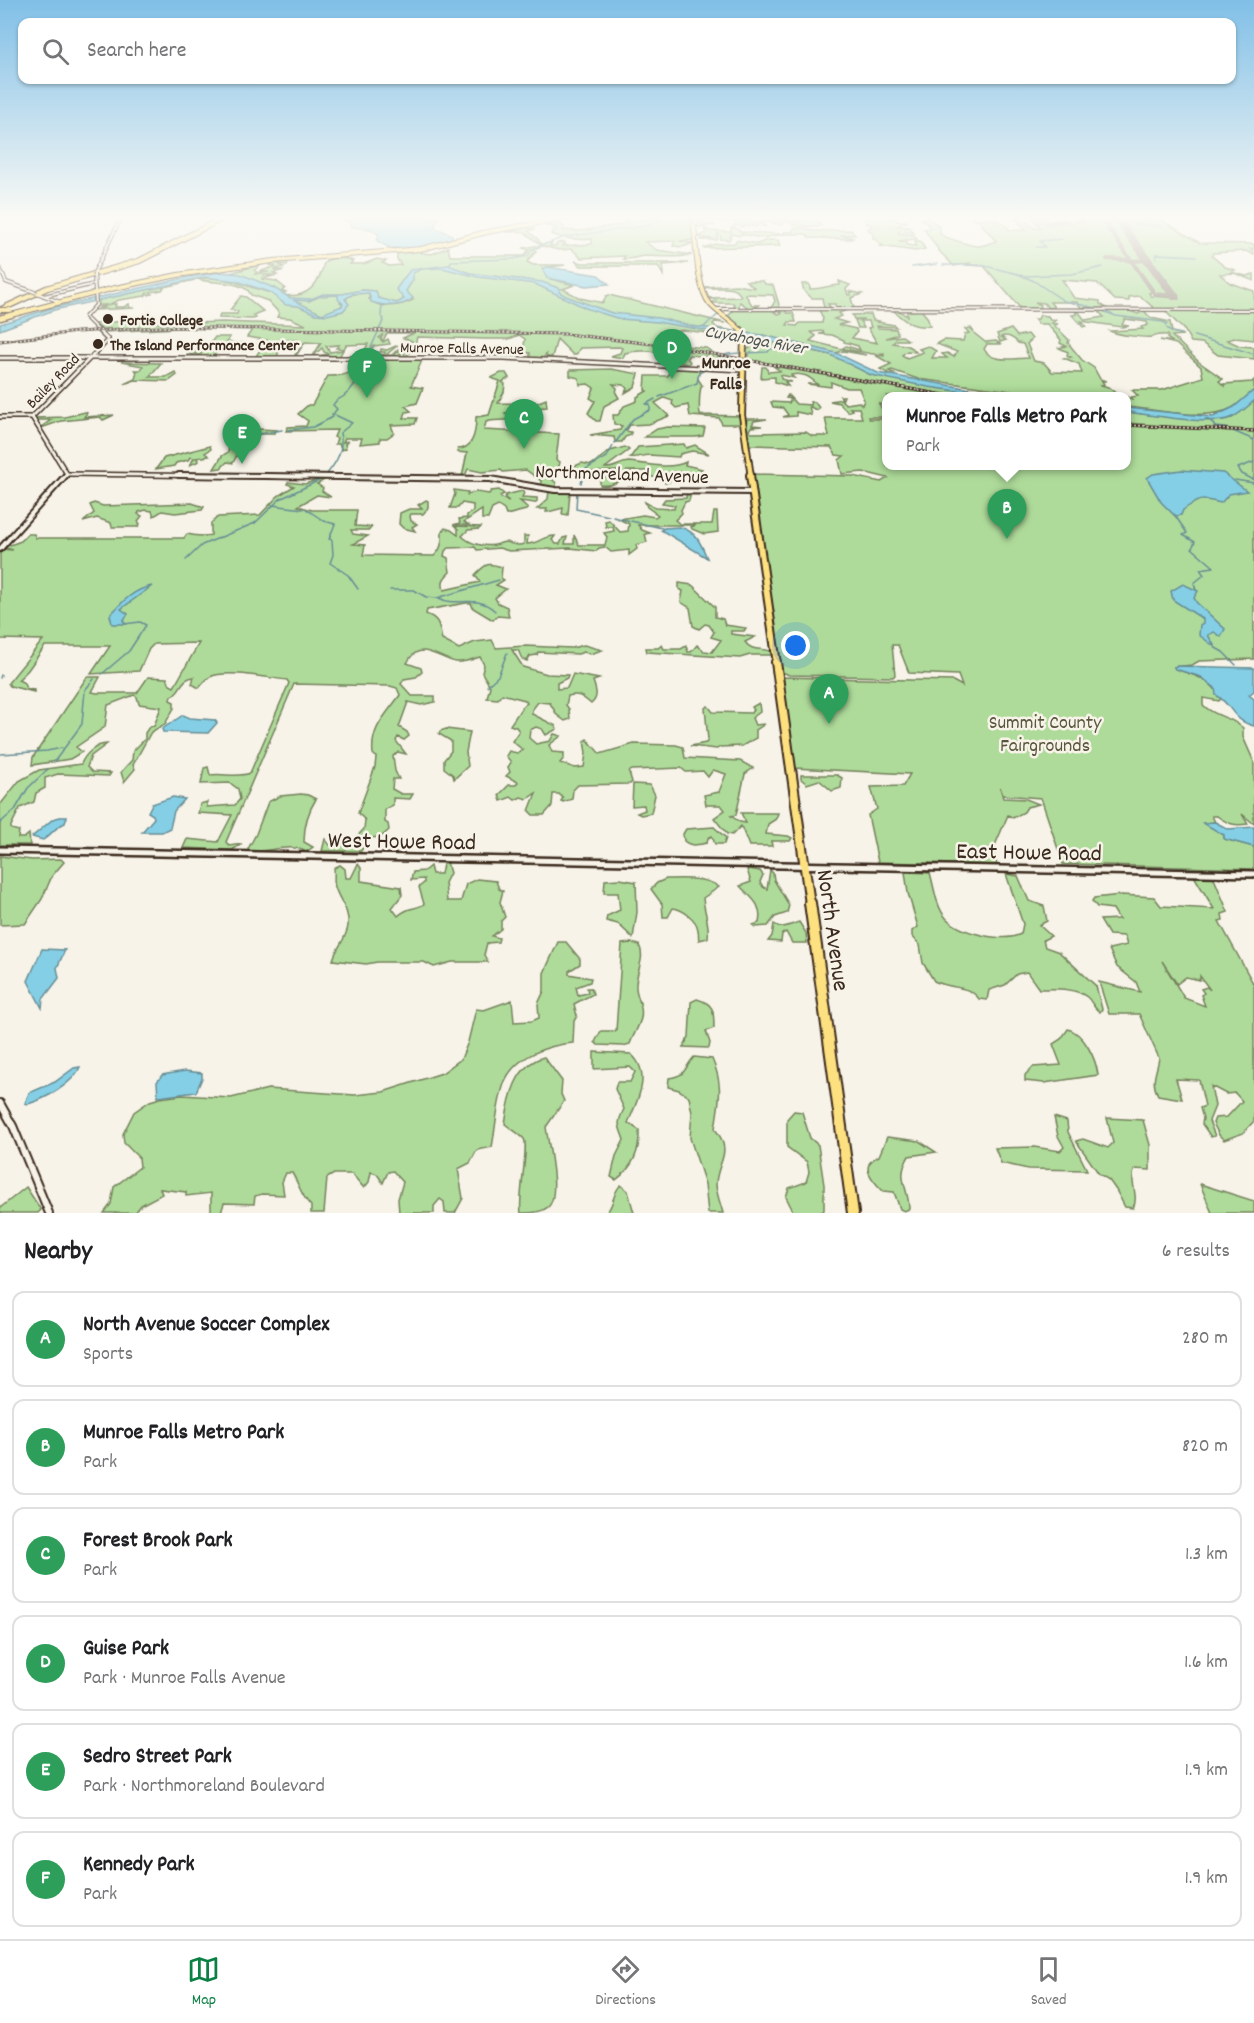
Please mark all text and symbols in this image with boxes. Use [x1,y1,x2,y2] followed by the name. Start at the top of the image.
[18,18,1236,84] search box
[39,35,72,68] icon: search
[87,36,186,67] text: Search here
[120,310,203,333] place label: Fortis College
[101,312,115,326] marker: Fortis College
[703,320,811,363] water label: Cuyahoga River
[652,330,692,379] pin: D
[110,335,300,358] place label: The Island Performance Center
[91,337,105,351] marker: The Island Performance Center
[400,337,524,362] street label: Munroe Falls Avenue
[348,348,386,398] pin: F
[22,349,86,415] street label: Bailey Road
[701,352,751,398] district label: Munroe Falls
[882,392,1131,470] popup
[504,400,544,449] pin: C
[906,402,1107,433] text: Munroe Falls Metro Park
[222,414,262,464] pin: E
[906,433,940,461] text: Park
[535,459,709,493] street label: Northmoreland Avenue
[988,490,1026,539] pin: B
[781,631,810,660] your location
[810,674,848,724] pin: A
[989,710,1102,761] park label: Summit County Fairgrounds
[328,825,476,861] street label: West Howe Road
[956,836,1102,872] street label: East Howe Road
[806,867,856,993] street label: North Avenue
[24,1234,92,1271] text: Nearby
[1162,1238,1230,1266] text: 6 results
[83,1310,329,1341] text: North Avenue Soccer Complex
[40,1325,51,1353] text: A
[1182,1325,1228,1353] text: 280 m
[83,1341,133,1369] text: Sports
[83,1418,284,1449] text: Munroe Falls Metro Park
[41,1433,50,1461] text: B
[1182,1433,1228,1461] text: 820 m
[83,1449,117,1477] text: Park
[83,1526,233,1557] text: Forest Brook Park
[41,1541,50,1569] text: C
[1185,1541,1228,1569] text: 1.3 km
[83,1557,117,1585] text: Park
[83,1634,169,1665] text: Guise Park
[40,1649,51,1677] text: D
[1184,1649,1228,1677] text: 1.6 km
[83,1665,286,1693] text: Park · Munroe Falls Avenue
[83,1742,232,1773] text: Sedro Street Park
[41,1757,50,1785] text: E
[1185,1757,1228,1785] text: 1.9 km
[83,1773,325,1801] text: Park · Northmoreland Boulevard
[83,1850,195,1881] text: Kennedy Park
[41,1865,50,1893] text: F
[1185,1865,1228,1893] text: 1.9 km
[83,1881,117,1909] text: Park
[187,1953,220,2012] tab: Map
[595,1953,656,2012] tab: Directions
[1031,1953,1067,2012] tab: Saved

